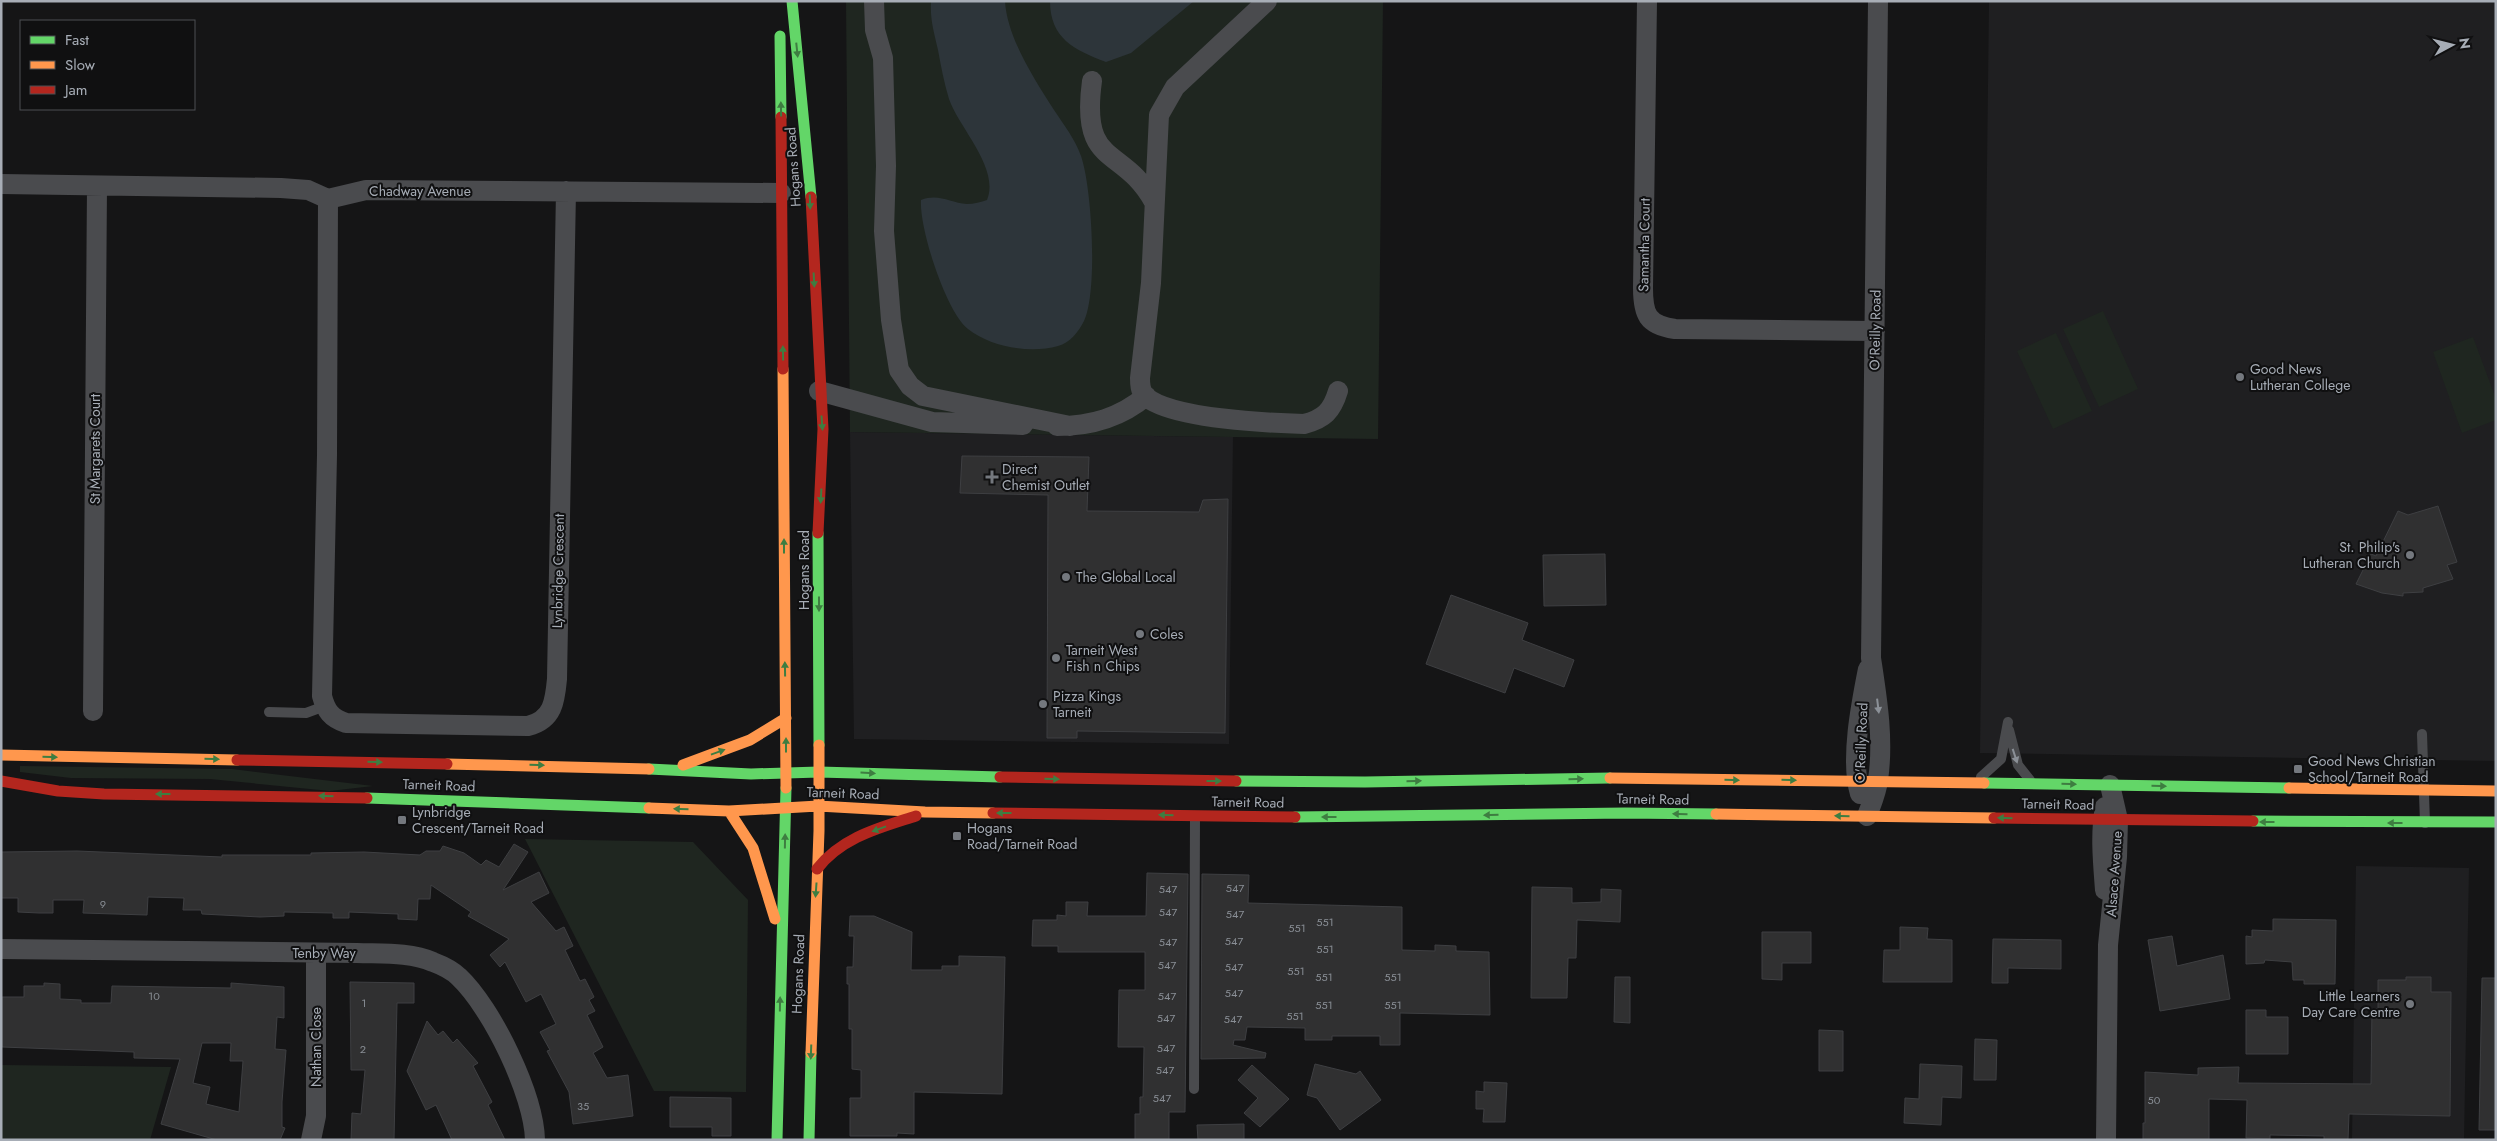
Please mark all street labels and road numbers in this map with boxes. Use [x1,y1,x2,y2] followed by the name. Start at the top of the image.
[780,127,806,207] street label: Hogans Road
[369,181,471,201] street label: Chadway Avenue
[1633,197,1655,292] street label: Samantha Court
[1864,289,1886,371] street label: O'Reilly Road
[85,393,105,504] street label: St Margarets Court
[547,513,569,628] street label: Lynbridge Crescent
[794,530,814,610] street label: Hogans Road
[1850,702,1872,784] street label: O'Reilly Road
[402,774,476,796] street label: Tarneit Road
[806,782,880,804] street label: Tarneit Road
[1617,788,1689,810] street label: Tarneit Road
[1212,791,1284,813] street label: Tarneit Road
[2022,793,2094,815] street label: Tarneit Road
[2101,830,2127,918] street label: Alsace Avenue
[787,934,809,1014] street label: Hogans Road
[292,943,356,963] street label: Tenby Way
[306,1007,326,1087] street label: Nathan Close

